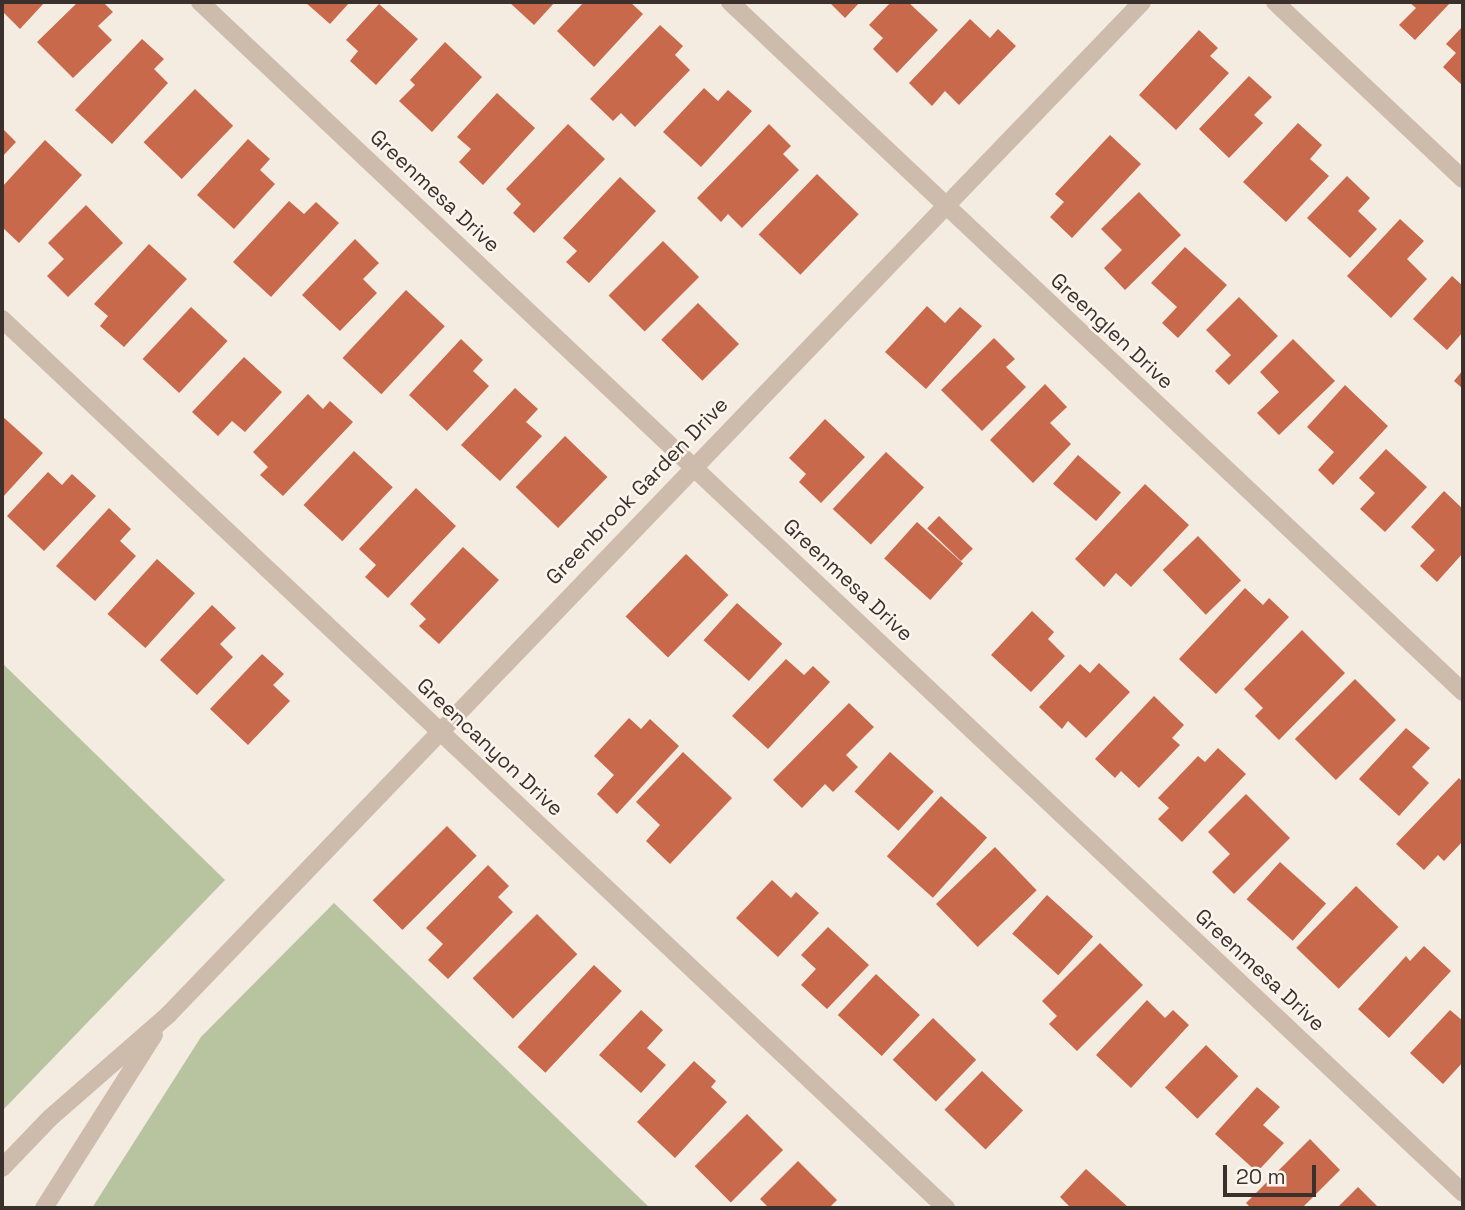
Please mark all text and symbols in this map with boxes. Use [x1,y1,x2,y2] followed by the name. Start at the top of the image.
[365,124,505,258] street label: Greenmesa Drive
[1045,268,1179,394] street label: Greenglen Drive
[541,392,733,590] street label: Greenbrook Garden Drive
[778,513,918,647] street label: Greenmesa Drive
[412,673,568,821] street label: Greencanyon Drive
[1190,903,1330,1037] street label: Greenmesa Drive
[1227,1150,1320,1194] scale bar
[1236,1163,1286,1190] text: 20 m

